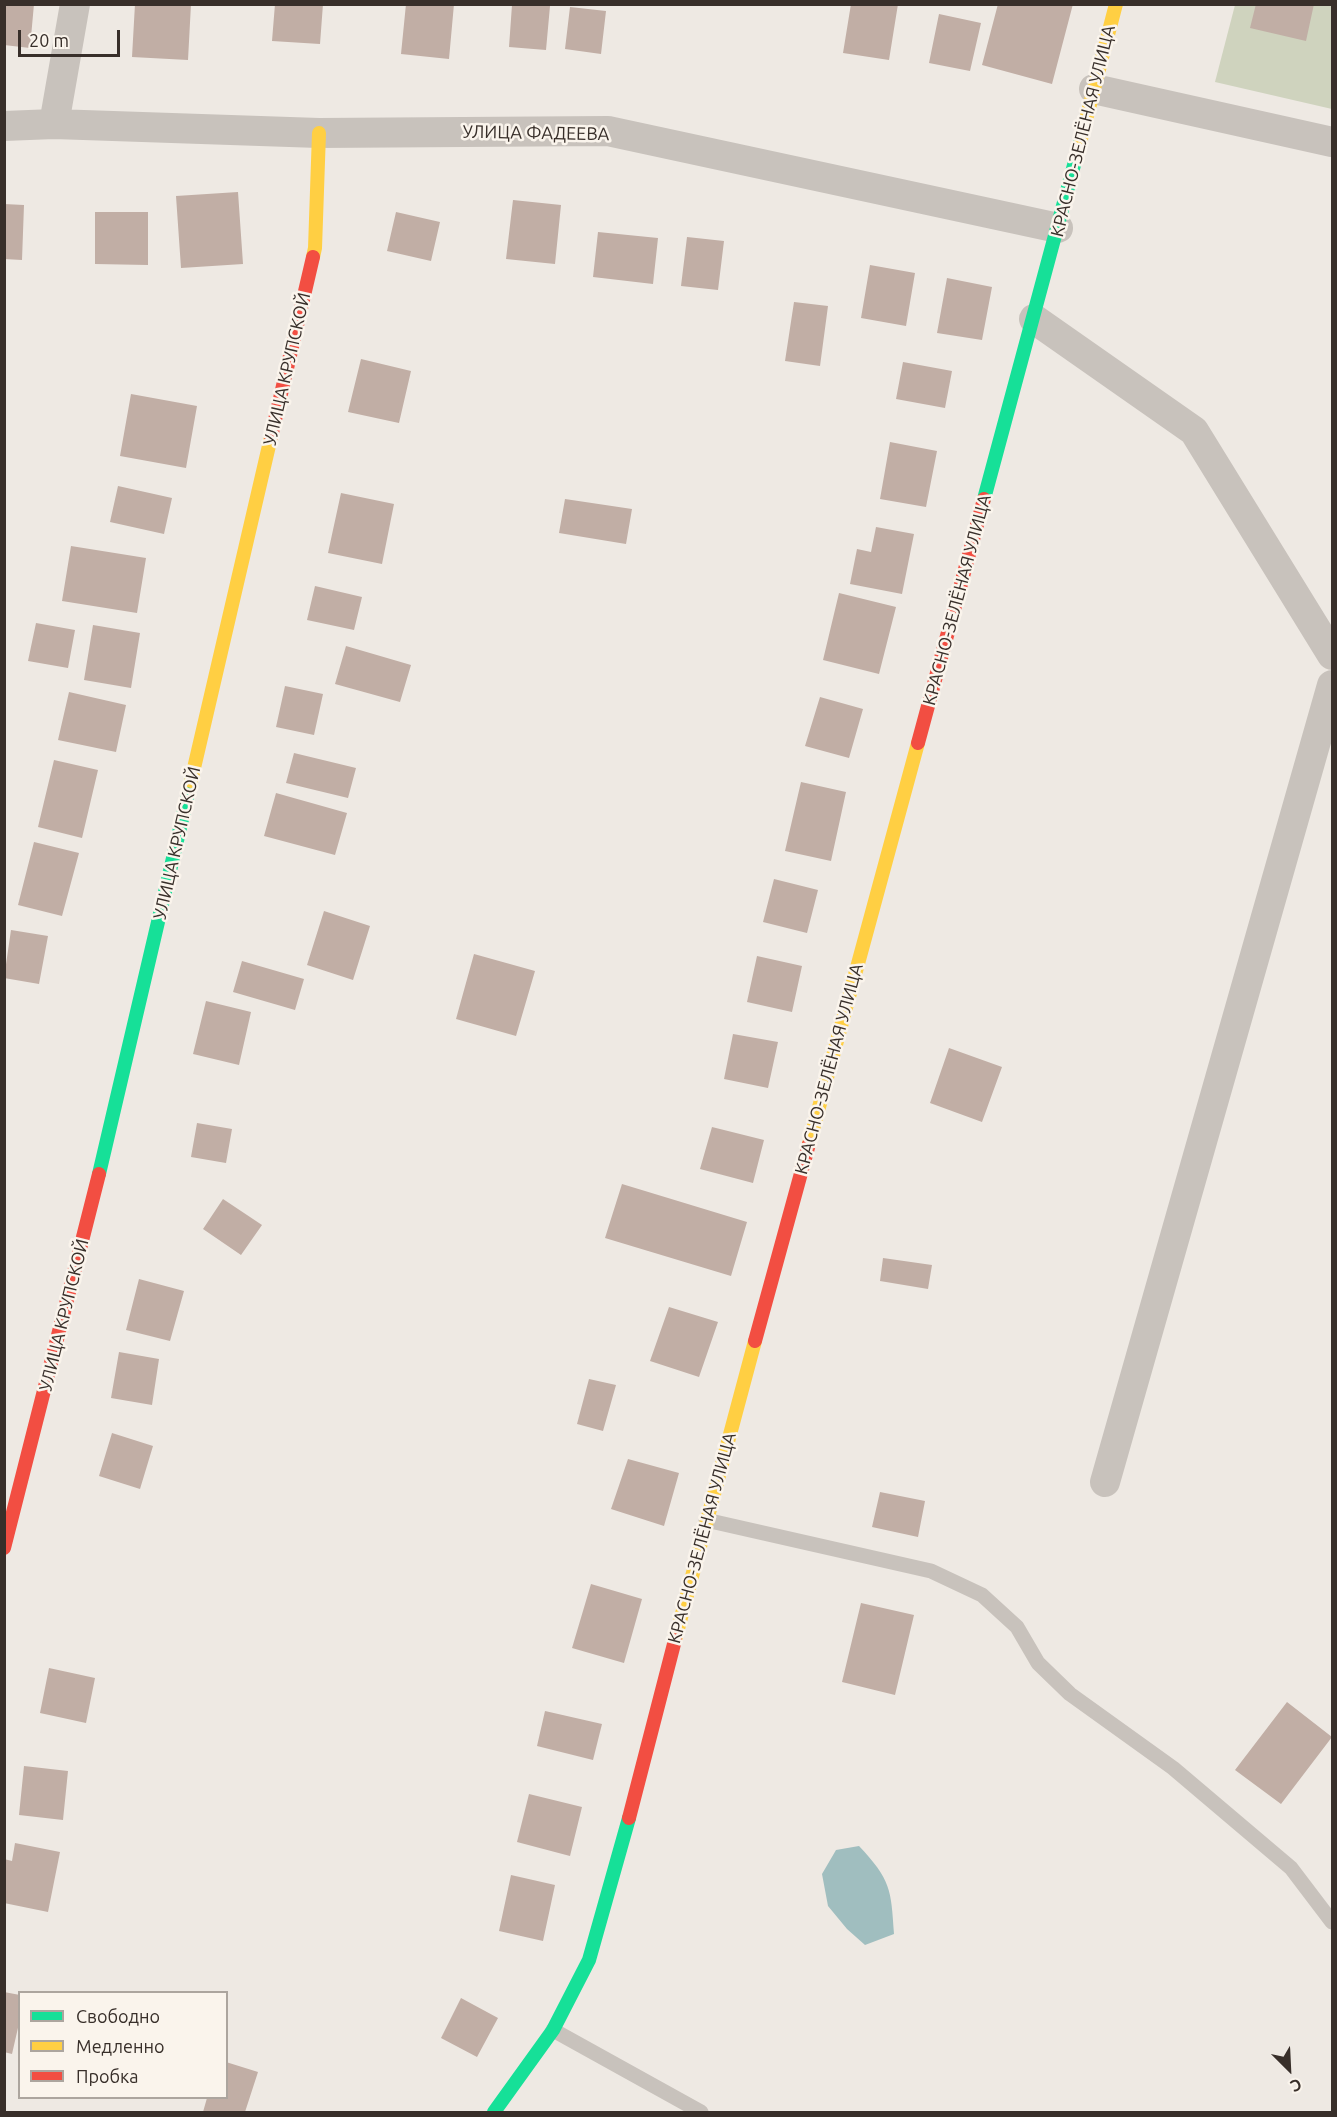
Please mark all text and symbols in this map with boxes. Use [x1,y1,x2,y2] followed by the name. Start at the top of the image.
[21,18,123,56] scale bar
[1046,23,1120,239] street label: КРАСНО-ЗЕЛЁНАЯ УЛИЦА
[29,30,69,50] text: 20 m
[462,121,610,145] street label: УЛИЦА ФАДЕЕВА
[259,291,315,447] street label: УЛИЦА КРУПСКОЙ
[918,492,996,708] street label: КРАСНО-ЗЕЛЁНАЯ УЛИЦА
[149,765,205,921] street label: УЛИЦА КРУПСКОЙ
[790,961,868,1177] street label: КРАСНО-ЗЕЛЁНАЯ УЛИЦА
[35,1237,93,1393] street label: УЛИЦА КРУПСКОЙ
[663,1430,741,1646] street label: КРАСНО-ЗЕЛЁНАЯ УЛИЦА
[18,1991,228,2099] legend
[76,2006,160,2026] text: Свободно
[76,2036,165,2056] text: Медленно
[1259,2039,1319,2099] north arrow
[76,2066,139,2086] text: Пробка
[1288,2075,1305,2096] text: С

